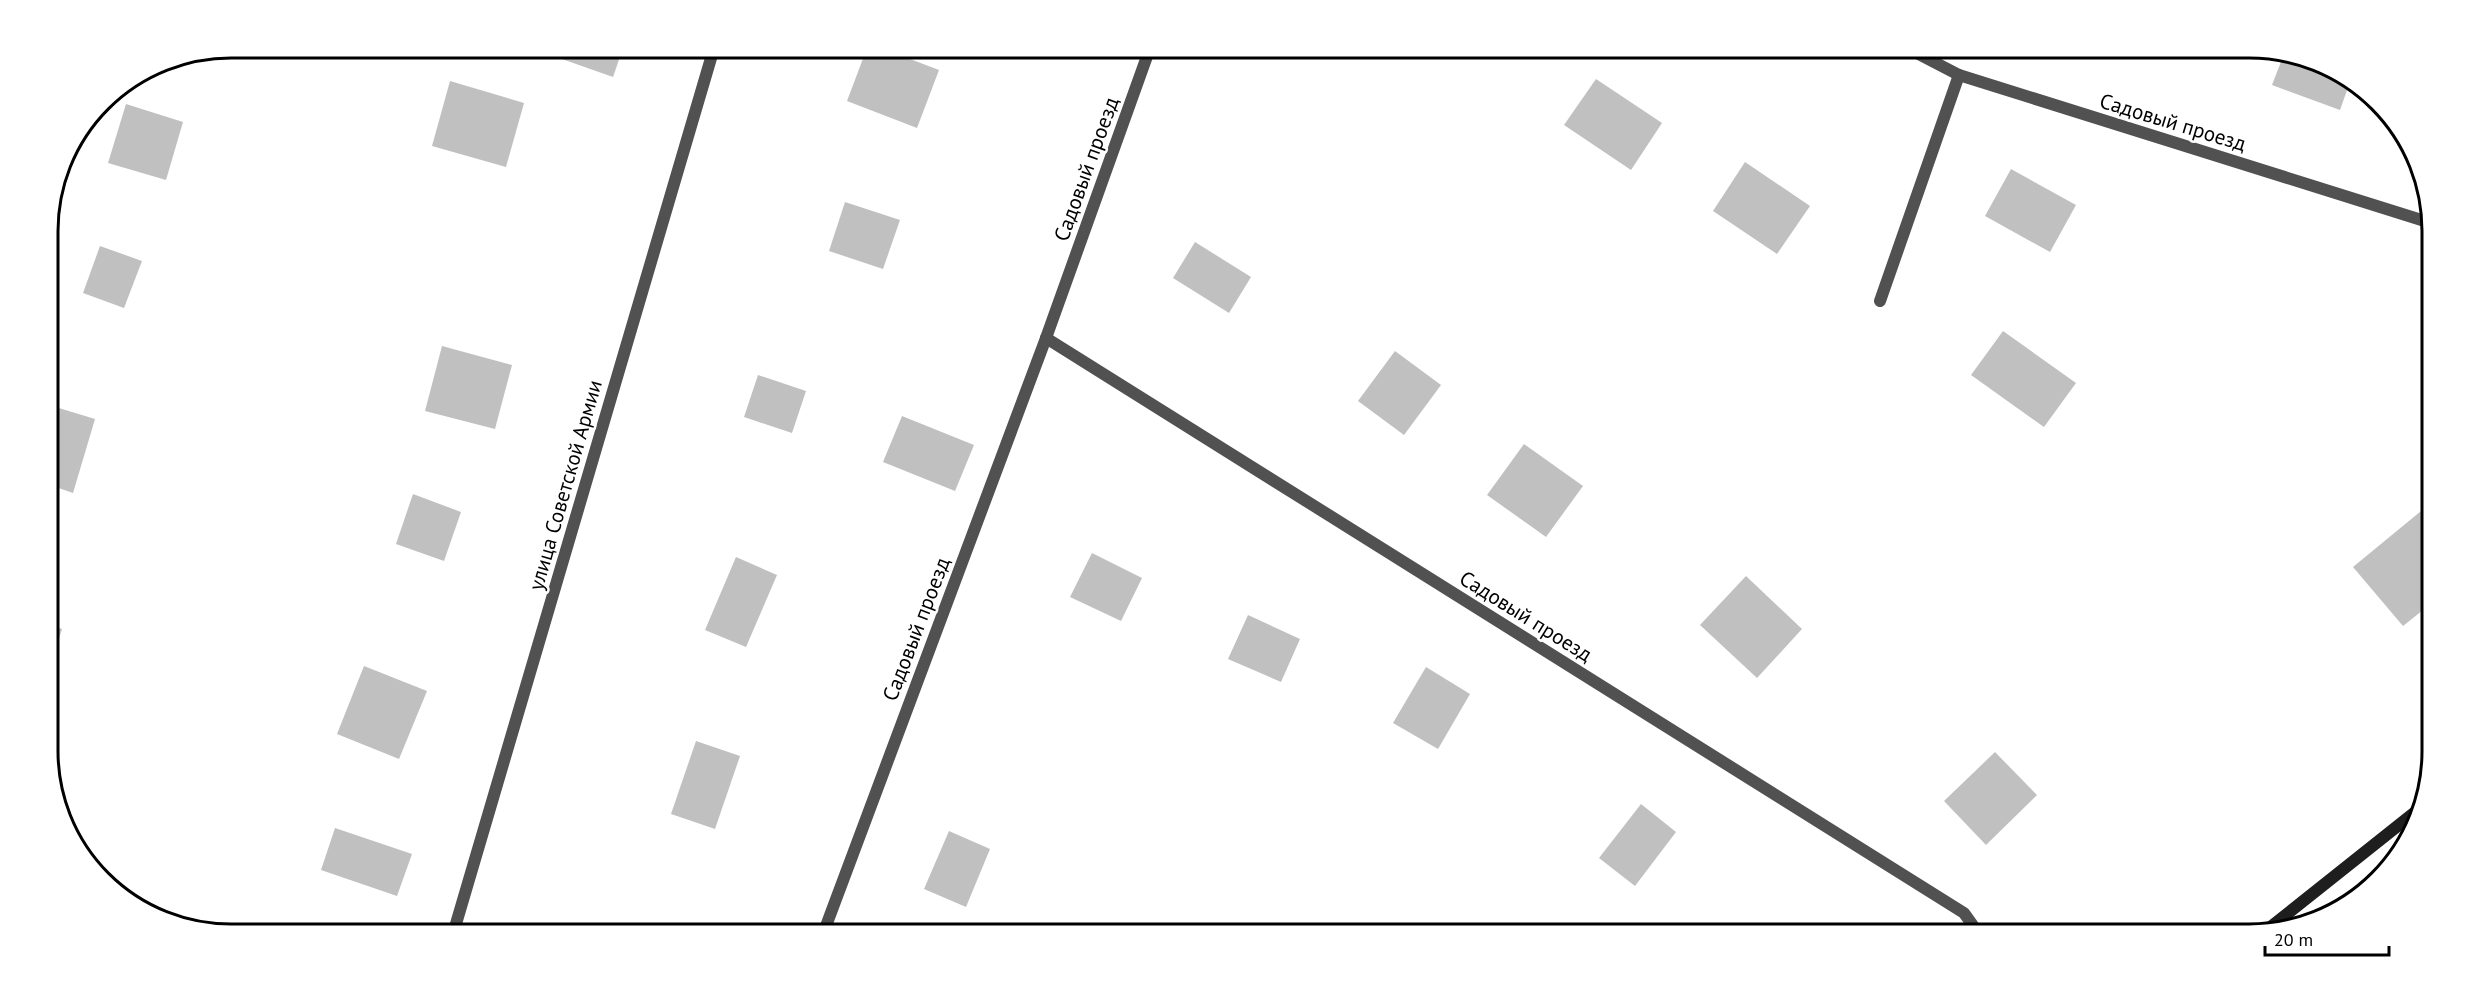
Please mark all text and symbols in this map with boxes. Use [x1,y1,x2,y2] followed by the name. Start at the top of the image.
[2097,87,2249,157] street label: Садовый проезд
[1047,93,1125,245] street label: Садовый проезд
[522,377,608,593] street label: улица Советской Армии
[876,553,956,705] street label: Садовый проезд
[1455,564,1597,668] street label: Садовый проезд
[2265,919,2390,957] scale bar
[2274,928,2313,951] text: 20 m

